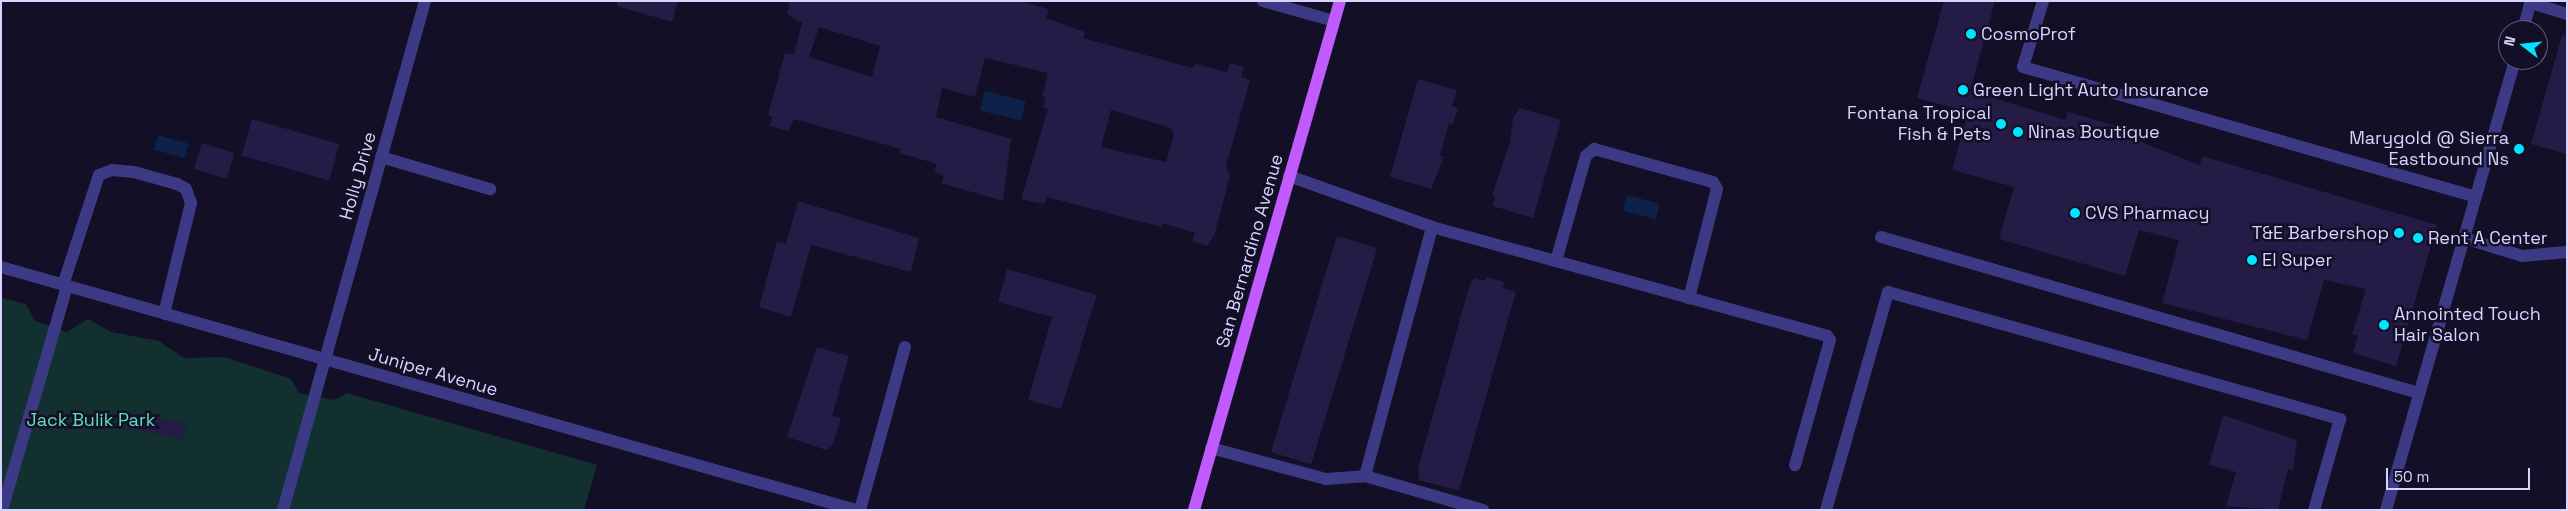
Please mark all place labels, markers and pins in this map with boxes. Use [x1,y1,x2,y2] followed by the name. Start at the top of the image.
[1981,23,2076,45] place label: CosmoProf
[1965,28,1977,40] marker: CosmoProf
[1973,79,2209,101] place label: Green Light Auto Insurance
[1957,84,1969,96] marker: Green Light Auto Insurance
[1847,103,1991,146] place label: Fontana Tropical Fish & Pets
[1995,118,2007,130] marker: Fontana Tropical Fish & Pets
[2028,121,2160,143] place label: Ninas Boutique
[2012,126,2024,138] marker: Ninas Boutique
[2349,128,2509,170] place label: Marygold @ Sierra Eastbound Ns
[2513,143,2525,155] marker: Marygold @ Sierra Eastbound Ns
[2085,202,2209,224] place label: CVS Pharmacy
[2069,207,2081,219] marker: CVS Pharmacy
[2252,222,2389,244] place label: T&E Barbershop
[2393,227,2405,239] marker: T&E Barbershop
[2428,227,2548,249] place label: Rent A Center
[2412,232,2424,244] marker: Rent A Center
[2262,249,2332,271] place label: El Super
[2246,254,2258,266] marker: El Super
[2394,304,2541,346] place label: Annointed Touch Hair Salon
[2378,319,2390,331] marker: Annointed Touch Hair Salon

